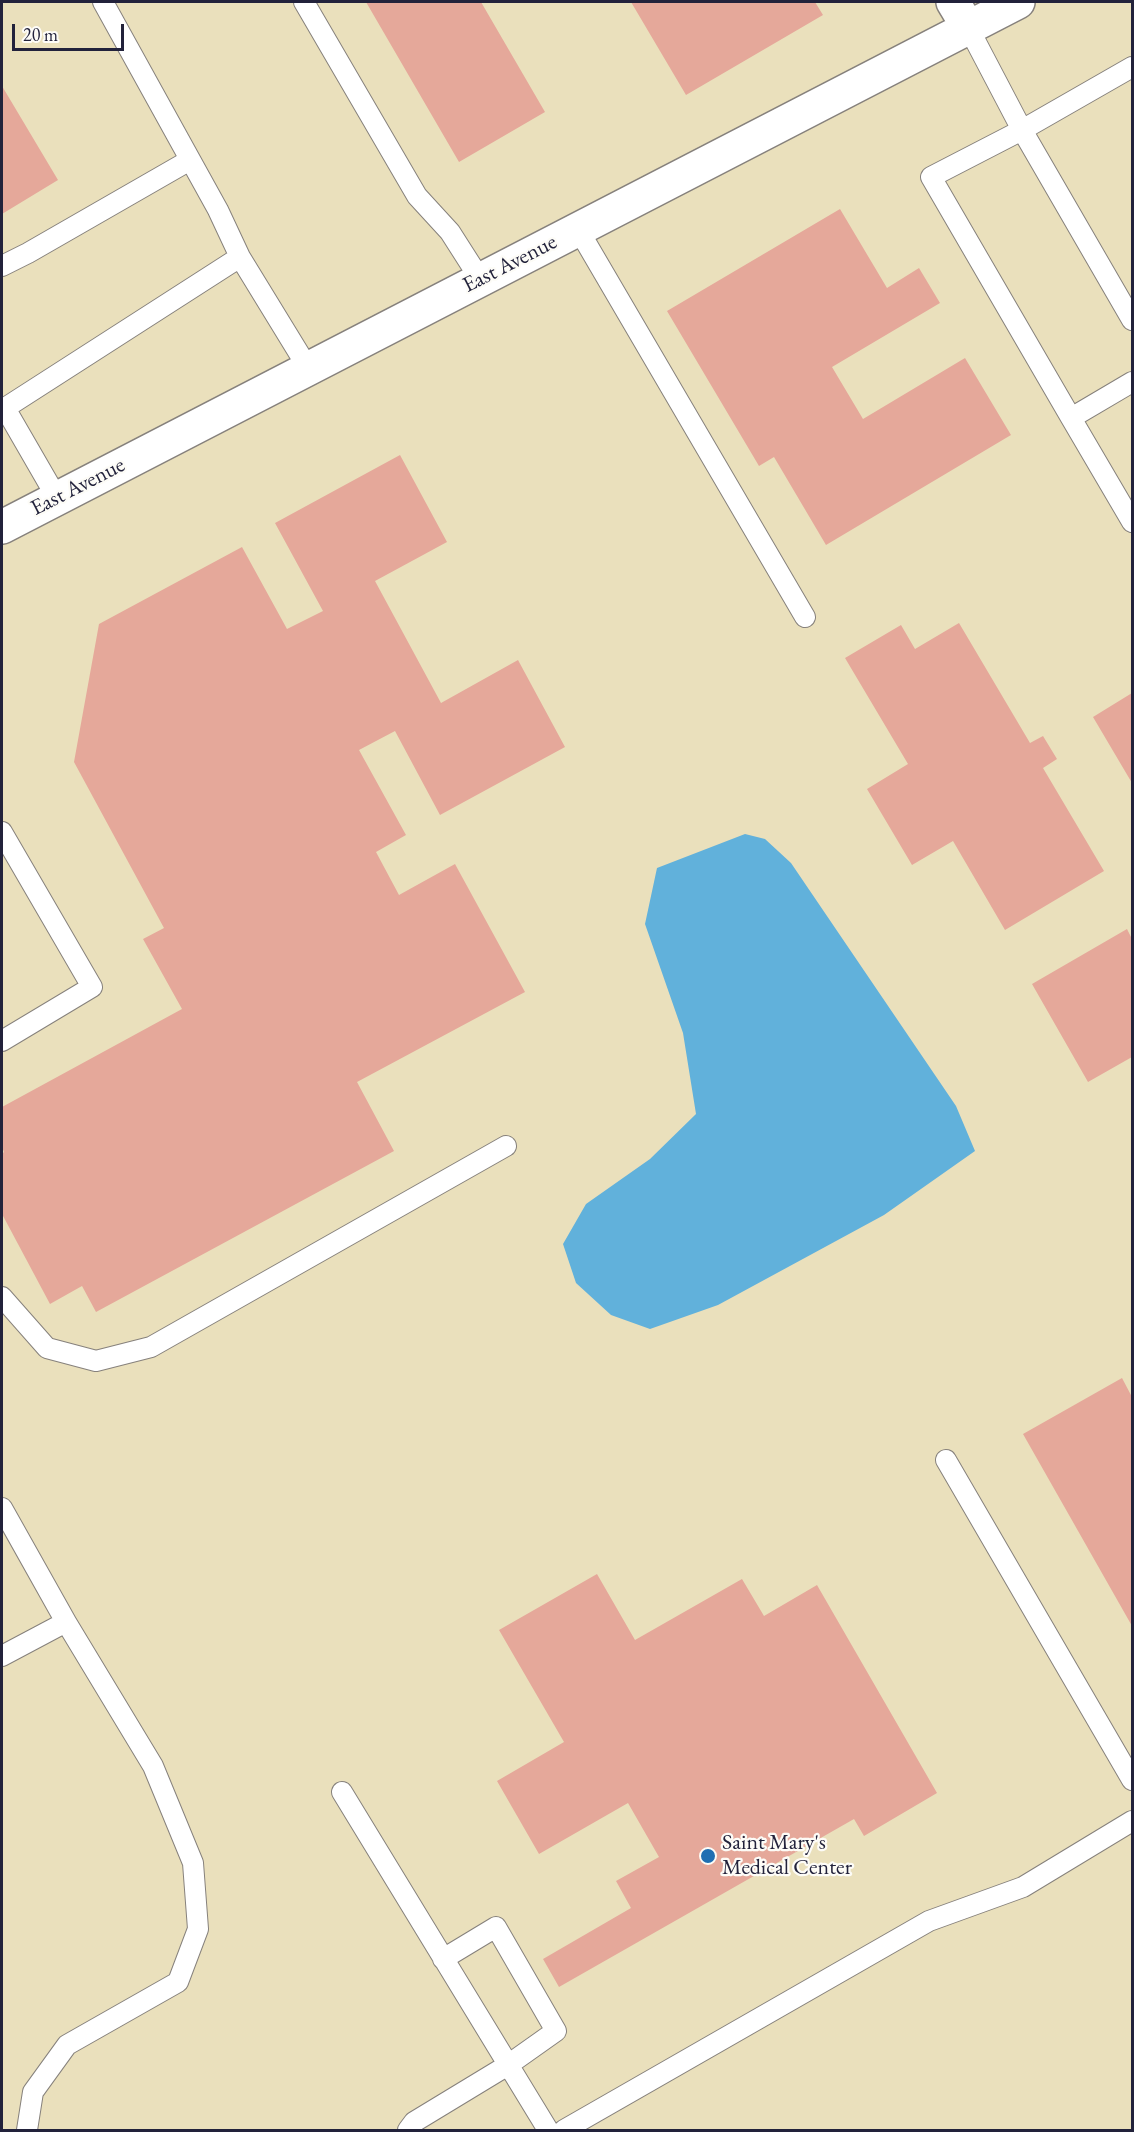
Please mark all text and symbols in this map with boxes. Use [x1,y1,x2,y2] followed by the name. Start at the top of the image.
[15,12,128,50] scale bar
[23,23,58,46] text: 20 m
[458,229,562,299] street label: East Avenue
[26,452,130,522] street label: East Avenue
[722,1830,852,1882] place label: Saint Mary's Medical Center
[699,1847,717,1865] marker: Saint Mary's Medical Center

